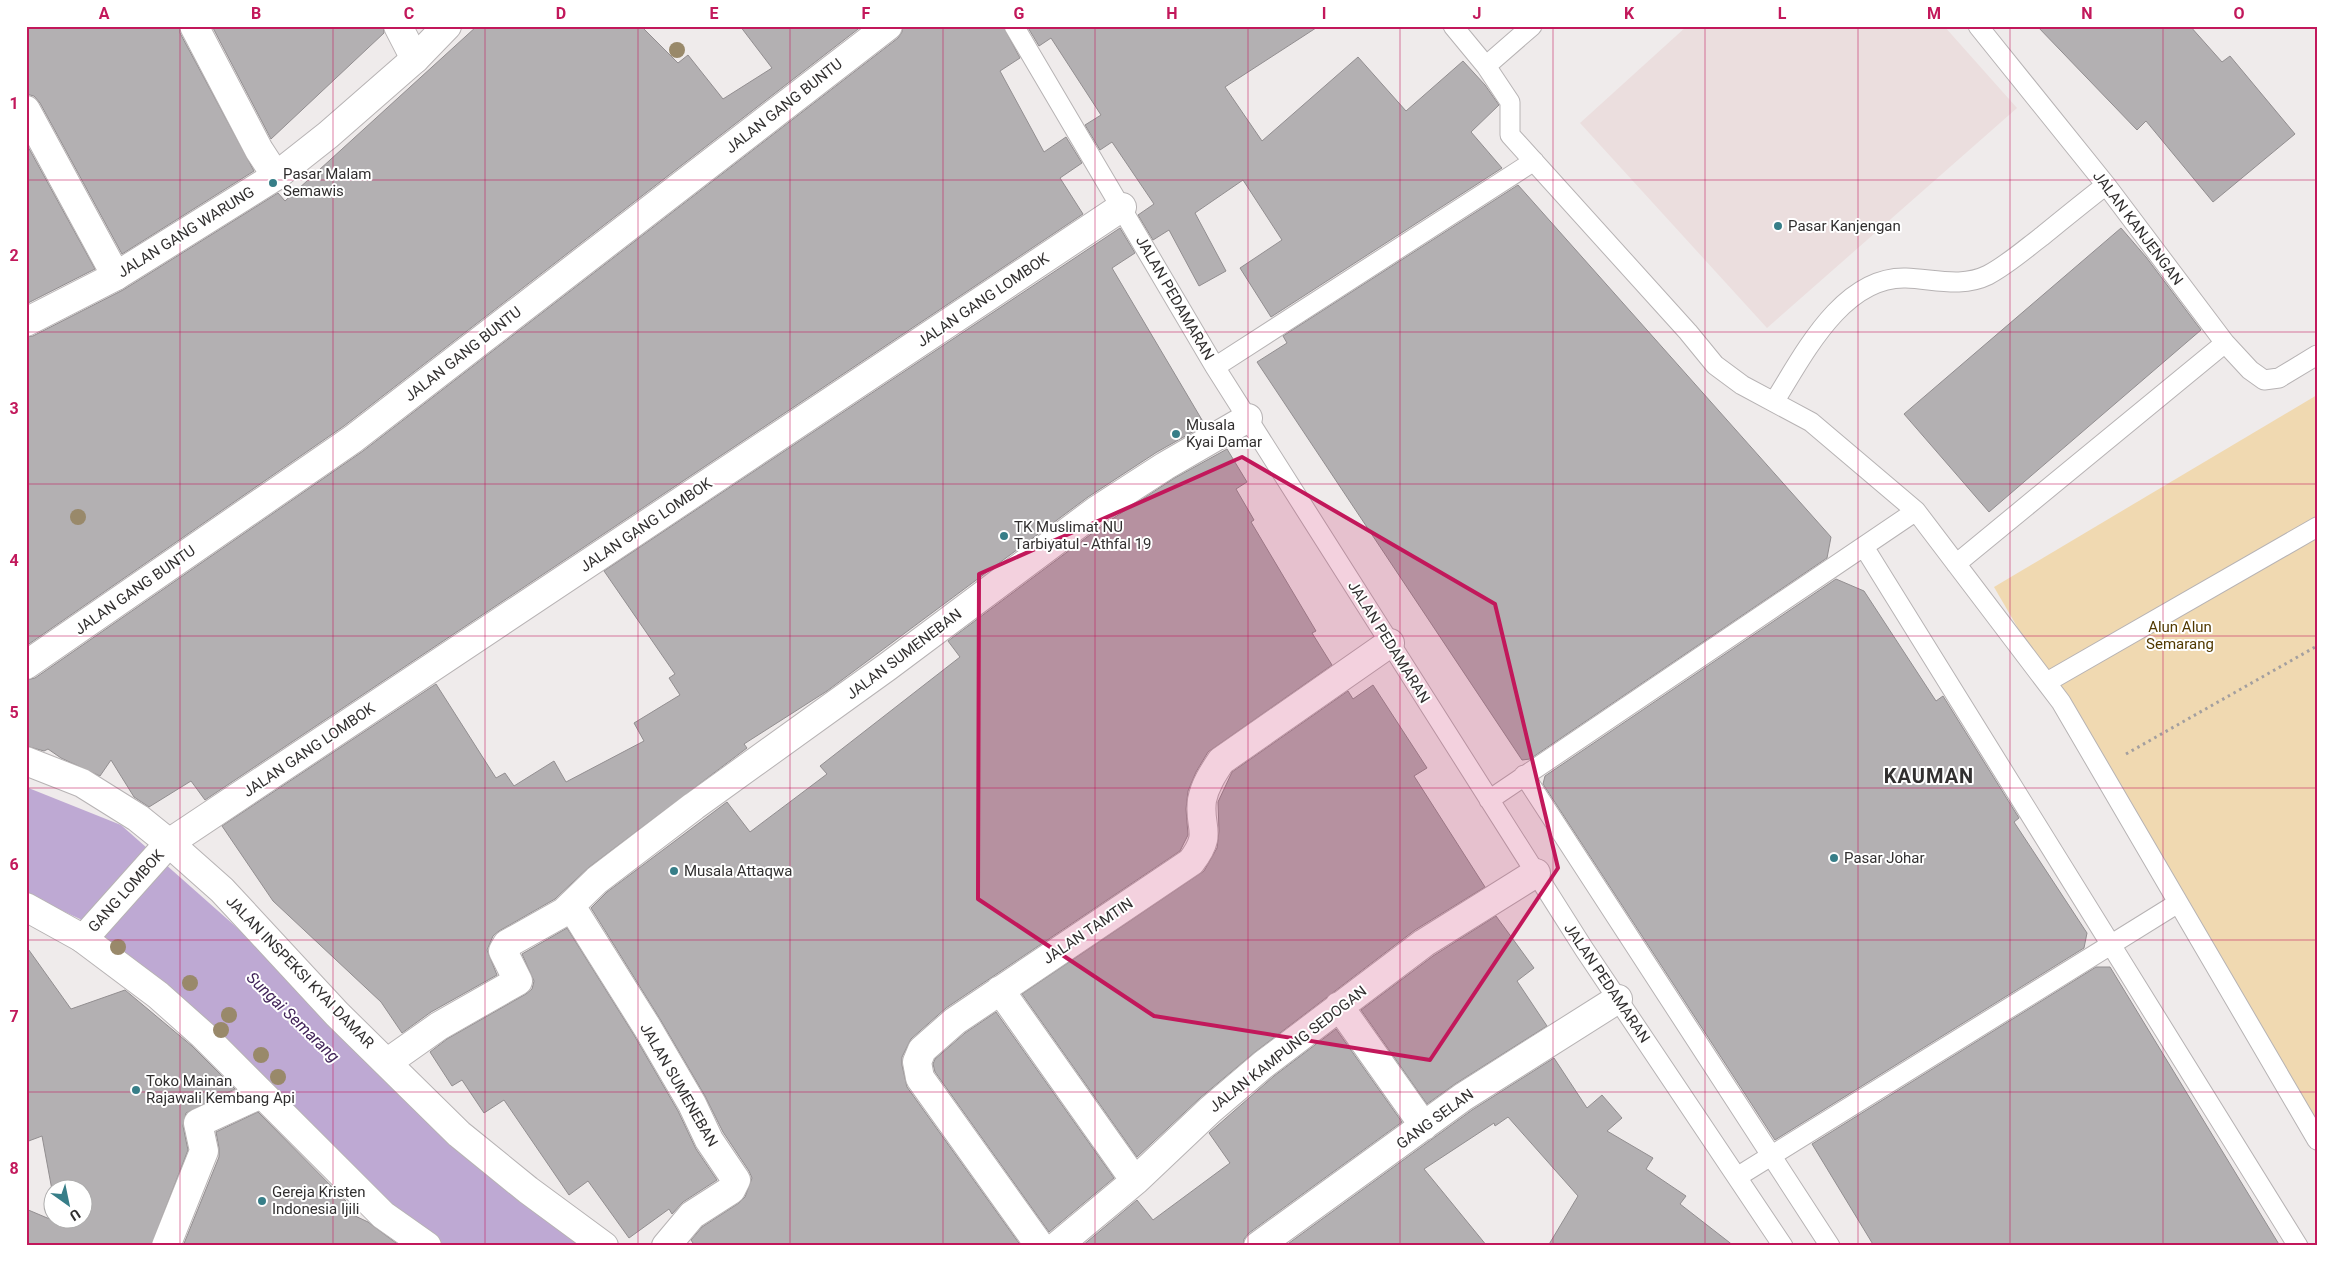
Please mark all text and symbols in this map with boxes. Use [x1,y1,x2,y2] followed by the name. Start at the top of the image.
[99,4,110,23] text: A
[251,4,261,23] text: B
[404,4,414,23] text: C
[556,4,566,23] text: D
[710,4,719,23] text: E
[862,4,871,23] text: F
[1014,4,1025,23] text: G
[1166,4,1178,23] text: H
[1322,4,1326,23] text: I
[1473,4,1481,23] text: J
[1624,4,1635,23] text: K
[1778,4,1787,23] text: L
[1927,4,1941,23] text: M
[2081,4,2093,23] text: N
[2233,4,2245,23] text: O
[722,55,846,157] street label: JALAN GANG BUNTU
[9,94,19,113] text: 1
[283,165,371,200] place label: Pasar Malam Semawis
[2089,167,2187,289] street label: JALAN KANJENGAN
[267,177,279,189] marker: Pasar Malam Semawis
[114,183,258,281] street label: JALAN GANG WARUNG
[1788,217,1901,235] place label: Pasar Kanjengan
[1772,220,1784,232] marker: Pasar Kanjengan
[1132,233,1218,363] street label: JALAN PEDAMARAN
[9,246,19,265] text: 2
[914,249,1053,351] street label: JALAN GANG LOMBOK
[401,303,525,405] street label: JALAN GANG BUNTU
[9,399,19,418] text: 3
[1186,416,1262,451] place label: Musala Kyai Damar
[1170,428,1182,440] marker: Musala Kyai Damar
[577,474,716,576] street label: JALAN GANG LOMBOK
[1014,518,1151,553] place label: TK Muslimat NU Tarbiyatul - Athfal 19
[998,530,1010,542] marker: TK Muslimat NU Tarbiyatul - Athfal 19
[71,542,199,638] street label: JALAN GANG BUNTU
[9,551,19,570] text: 4
[1344,578,1434,706] street label: JALAN PEDAMARAN
[843,605,965,703] street label: JALAN SUMENEBAN
[2146,618,2214,653] park label: Alun Alun Semarang
[240,699,379,801] street label: JALAN GANG LOMBOK
[9,703,19,722] text: 5
[1884,764,1974,788] district label: KAUMAN
[84,846,168,936] street label: GANG LOMBOK
[1844,849,1925,867] place label: Pasar Johar
[1828,852,1840,864] marker: Pasar Johar
[9,855,19,874] text: 6
[684,862,792,880] place label: Musala Attaqwa
[668,865,680,877] marker: Musala Attaqwa
[222,892,378,1052] street label: JALAN INSPEKSI KYAI DAMAR
[1040,894,1136,968] street label: JALAN TAMTIN
[1560,920,1654,1046] street label: JALAN PEDAMARAN
[243,968,343,1066] water label: Sungai Semarang
[1206,982,1370,1116] street label: JALAN KAMPUNG SEDOGAN
[9,1007,19,1026] text: 7
[636,1020,722,1150] street label: JALAN SUMENEBAN
[146,1072,295,1107] place label: Toko Mainan Rajawali Kembang Api
[130,1084,142,1096] marker: Toko Mainan Rajawali Kembang Api
[1393,1085,1477,1153] street label: GANG SELAN
[9,1159,19,1178] text: 8
[42,1180,92,1230] north arrow
[272,1183,366,1218] place label: Gereja Kristen Indonesia Ijili
[256,1195,268,1207] marker: Gereja Kristen Indonesia Ijili
[67,1206,83,1224] text: U

